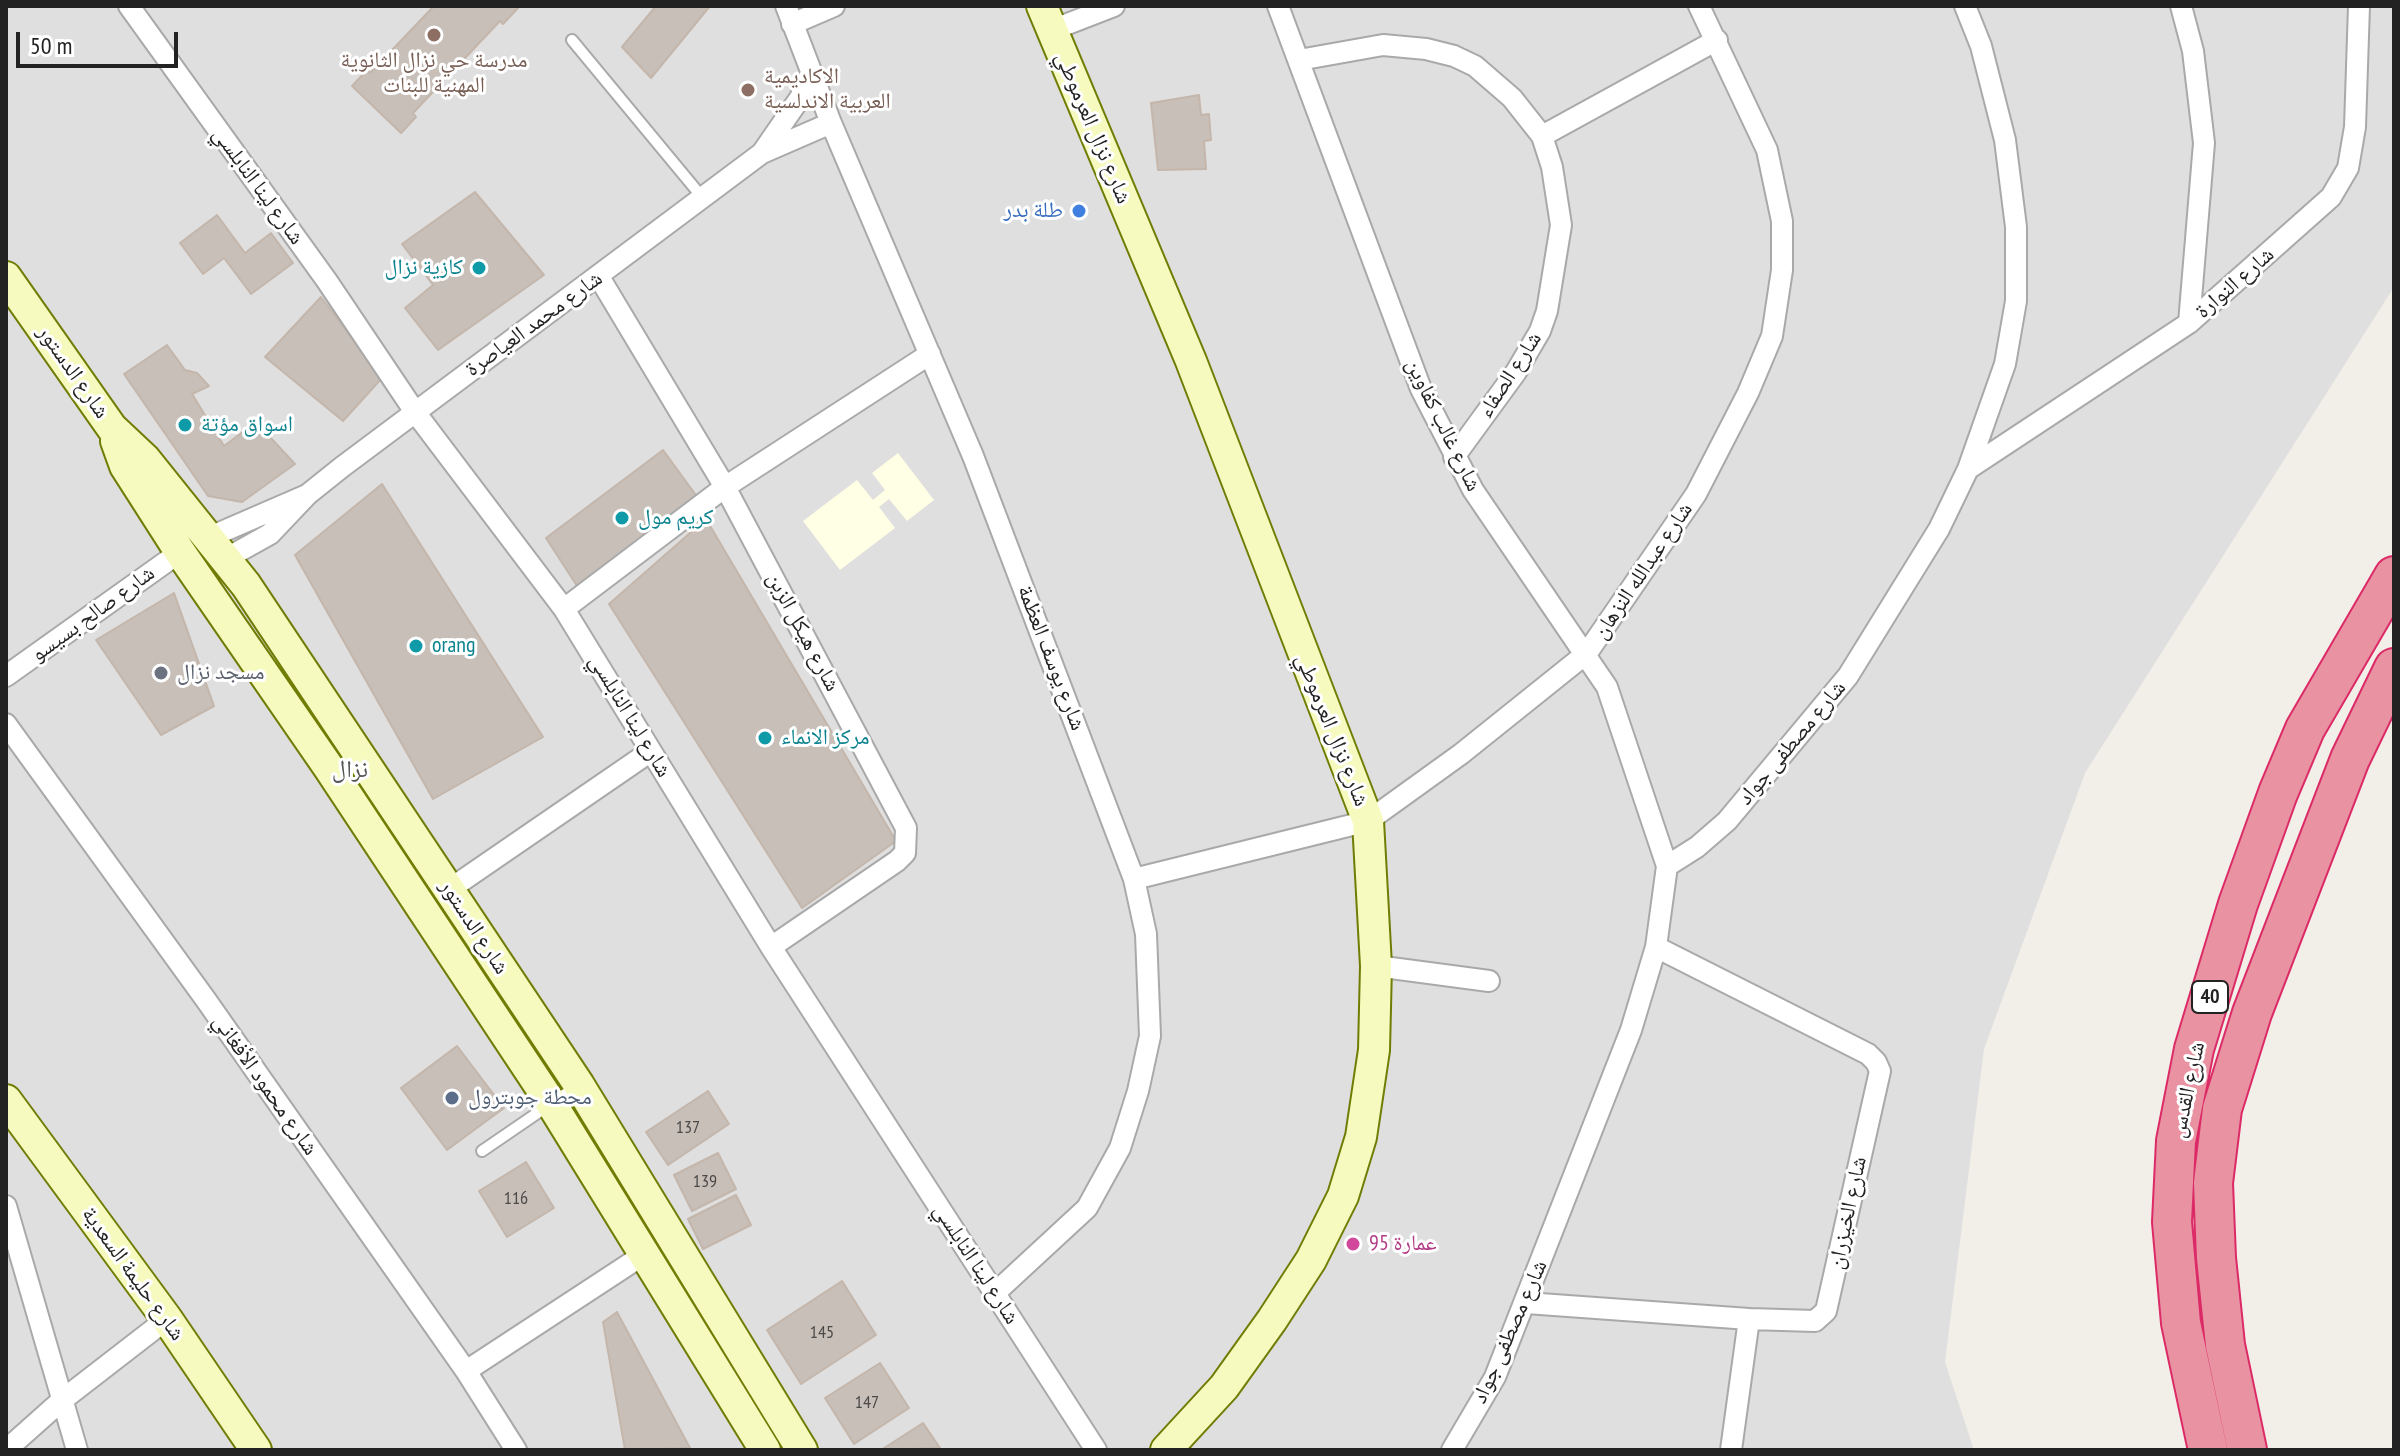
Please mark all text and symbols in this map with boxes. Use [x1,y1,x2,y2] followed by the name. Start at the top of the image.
[20,16,182,66] scale bar
[425,26,443,44] marker: مدرسة حي نزال الثانوية المهنية للبنات
[30,30,72,61] text: 50 m
[341,48,527,100] place label: مدرسة حي نزال الثانوية المهنية للبنات
[1049,48,1137,208] street label: شارع نزال العرموطي
[764,64,891,116] place label: الاكاديمية العربية الاندلسية
[739,81,757,99] marker: الاكاديمية العربية الاندلسية
[207,122,309,250] street label: شارع لينا النابلسي
[1004,198,1063,224] place label: طلة بدر
[1070,202,1088,220] marker: طلة بدر
[2190,242,2280,324] street label: شارع النوارة
[384,255,463,281] place label: كازية نزال
[470,259,488,277] marker: كازية نزال
[460,265,608,383] street label: شارع محمد العياصرة
[31,320,115,424] street label: شارع الدستور
[1472,327,1548,423] street label: شارع الصفاء
[1399,354,1487,496] street label: شارع غالب كفاوين
[201,412,293,438] place label: اسواق مؤتة
[176,416,194,434] marker: اسواق مؤتة
[1588,498,1698,644] street label: شارع عبدالله النزهان
[638,505,713,531] place label: كريم مول
[613,509,631,527] marker: كريم مول
[26,560,160,668] street label: شارع صالح بسيسو
[761,568,845,696] street label: شارع هيكل الزبن
[1011,582,1091,734] street label: شارع يوسف العظمة
[432,633,475,659] place label: orang
[407,637,425,655] marker: orang
[583,650,677,782] street label: شارع لينا النابلسي
[1289,650,1375,810] street label: شارع نزال العرموطي
[177,660,265,686] place label: مسجد نزال
[152,664,170,682] marker: مسجد نزال
[1732,675,1852,811] street label: شارع مصطفى جواد
[781,725,870,751] place label: مركز الانماء
[756,729,774,747] marker: مركز الانماء
[332,756,368,784] district label: نزال
[434,875,514,979] street label: شارع الدستور
[2192,981,2228,1013] road number: 40
[207,1009,323,1161] street label: شارع محمود الأفغاني
[2165,1040,2211,1140] street label: شارع القدس
[468,1085,592,1111] place label: محطة جوبترول
[443,1089,461,1107] marker: محطة جوبترول
[676,1117,700,1139] house number: 137
[1823,1154,1873,1272] street label: شارع الخيزران
[693,1171,717,1193] house number: 139
[504,1188,528,1210] house number: 116
[927,1199,1025,1329] street label: شارع لينا النابلسي
[76,1202,190,1346] street label: شارع حليمة السعدية
[1369,1231,1437,1257] place label: عمارة 95
[1344,1235,1362,1253] marker: عمارة 95
[1467,1256,1553,1408] street label: شارع مصطفى جواد
[810,1322,834,1344] house number: 145
[855,1392,879,1414] house number: 147

